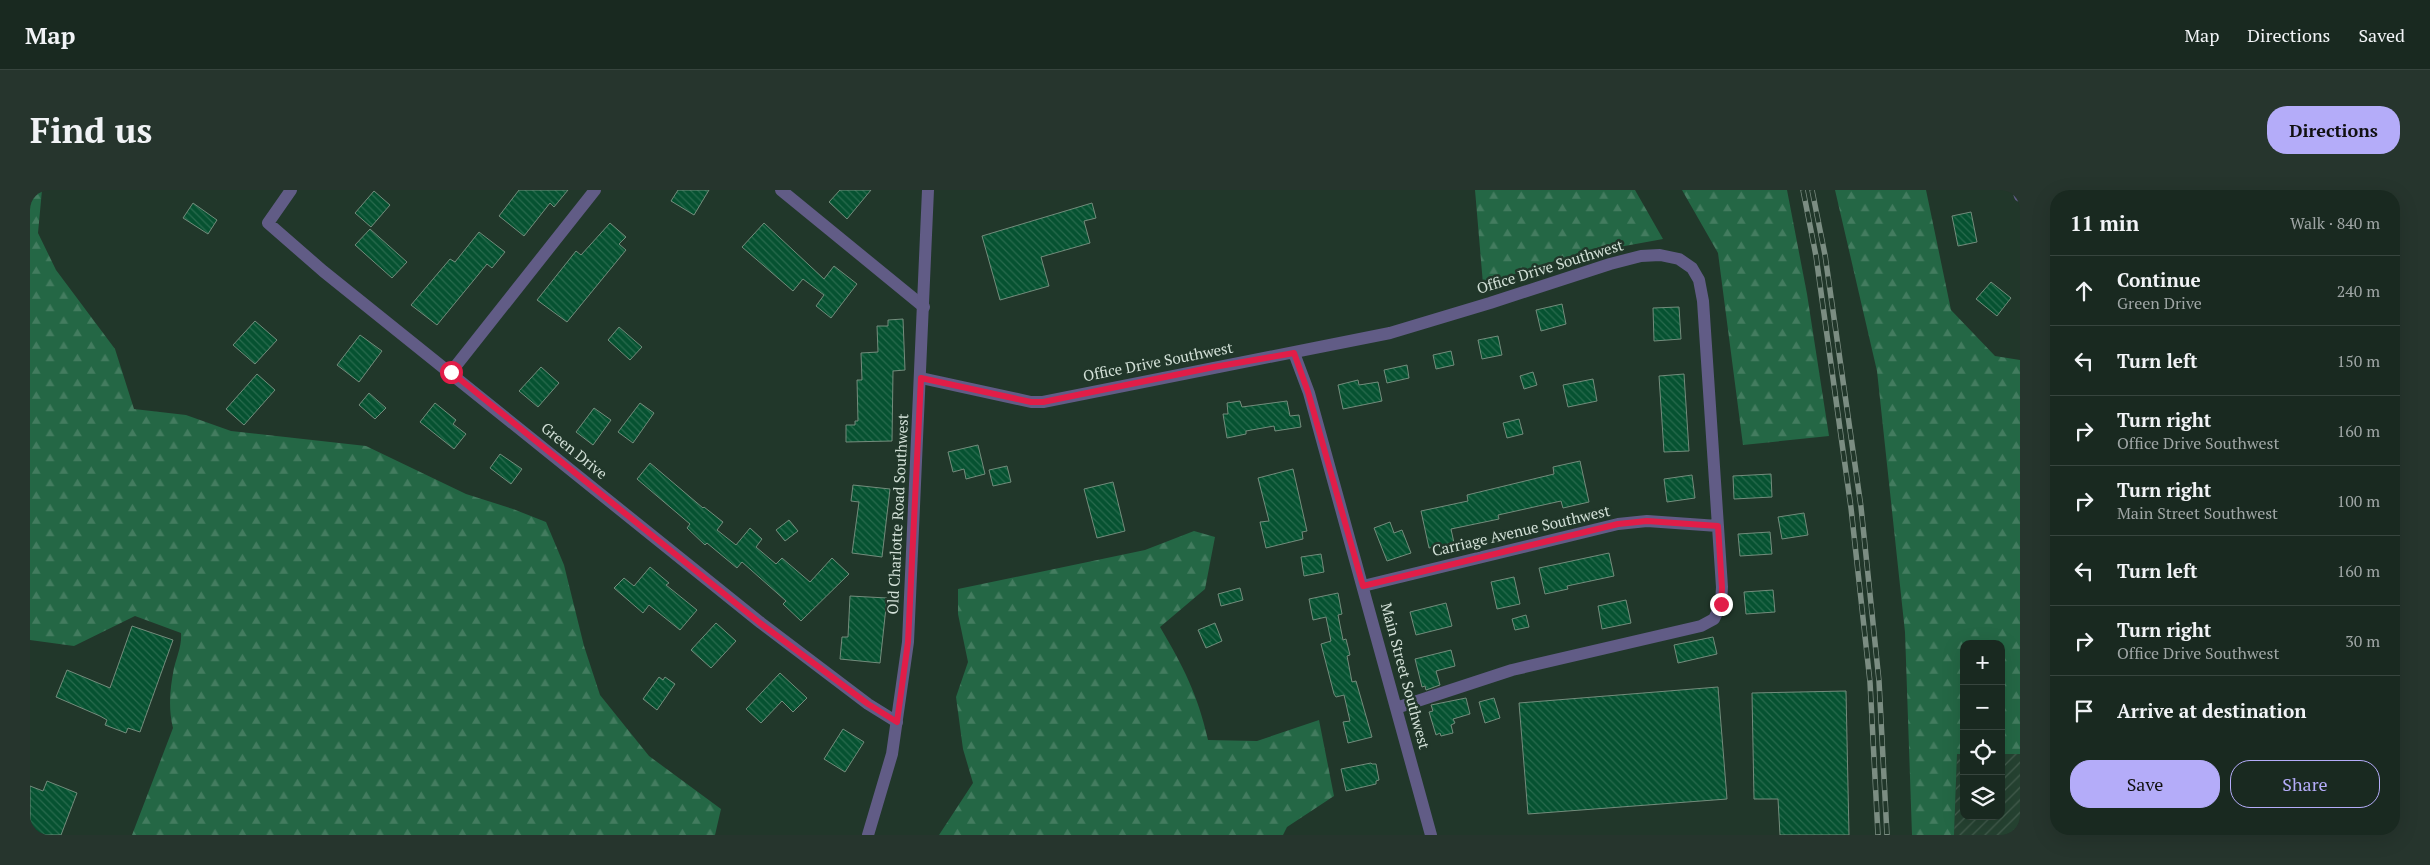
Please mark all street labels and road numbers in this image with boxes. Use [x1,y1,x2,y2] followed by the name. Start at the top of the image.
[1474,234,1626,298] street label: Office Drive Southwest
[1081,337,1235,385] street label: Office Drive Southwest
[882,413,912,615] street label: Old Charlotte Road Southwest
[537,417,612,483] street label: Green Drive
[1430,500,1612,560] street label: Carriage Avenue Southwest
[1377,600,1435,752] street label: Main Street Southwest

